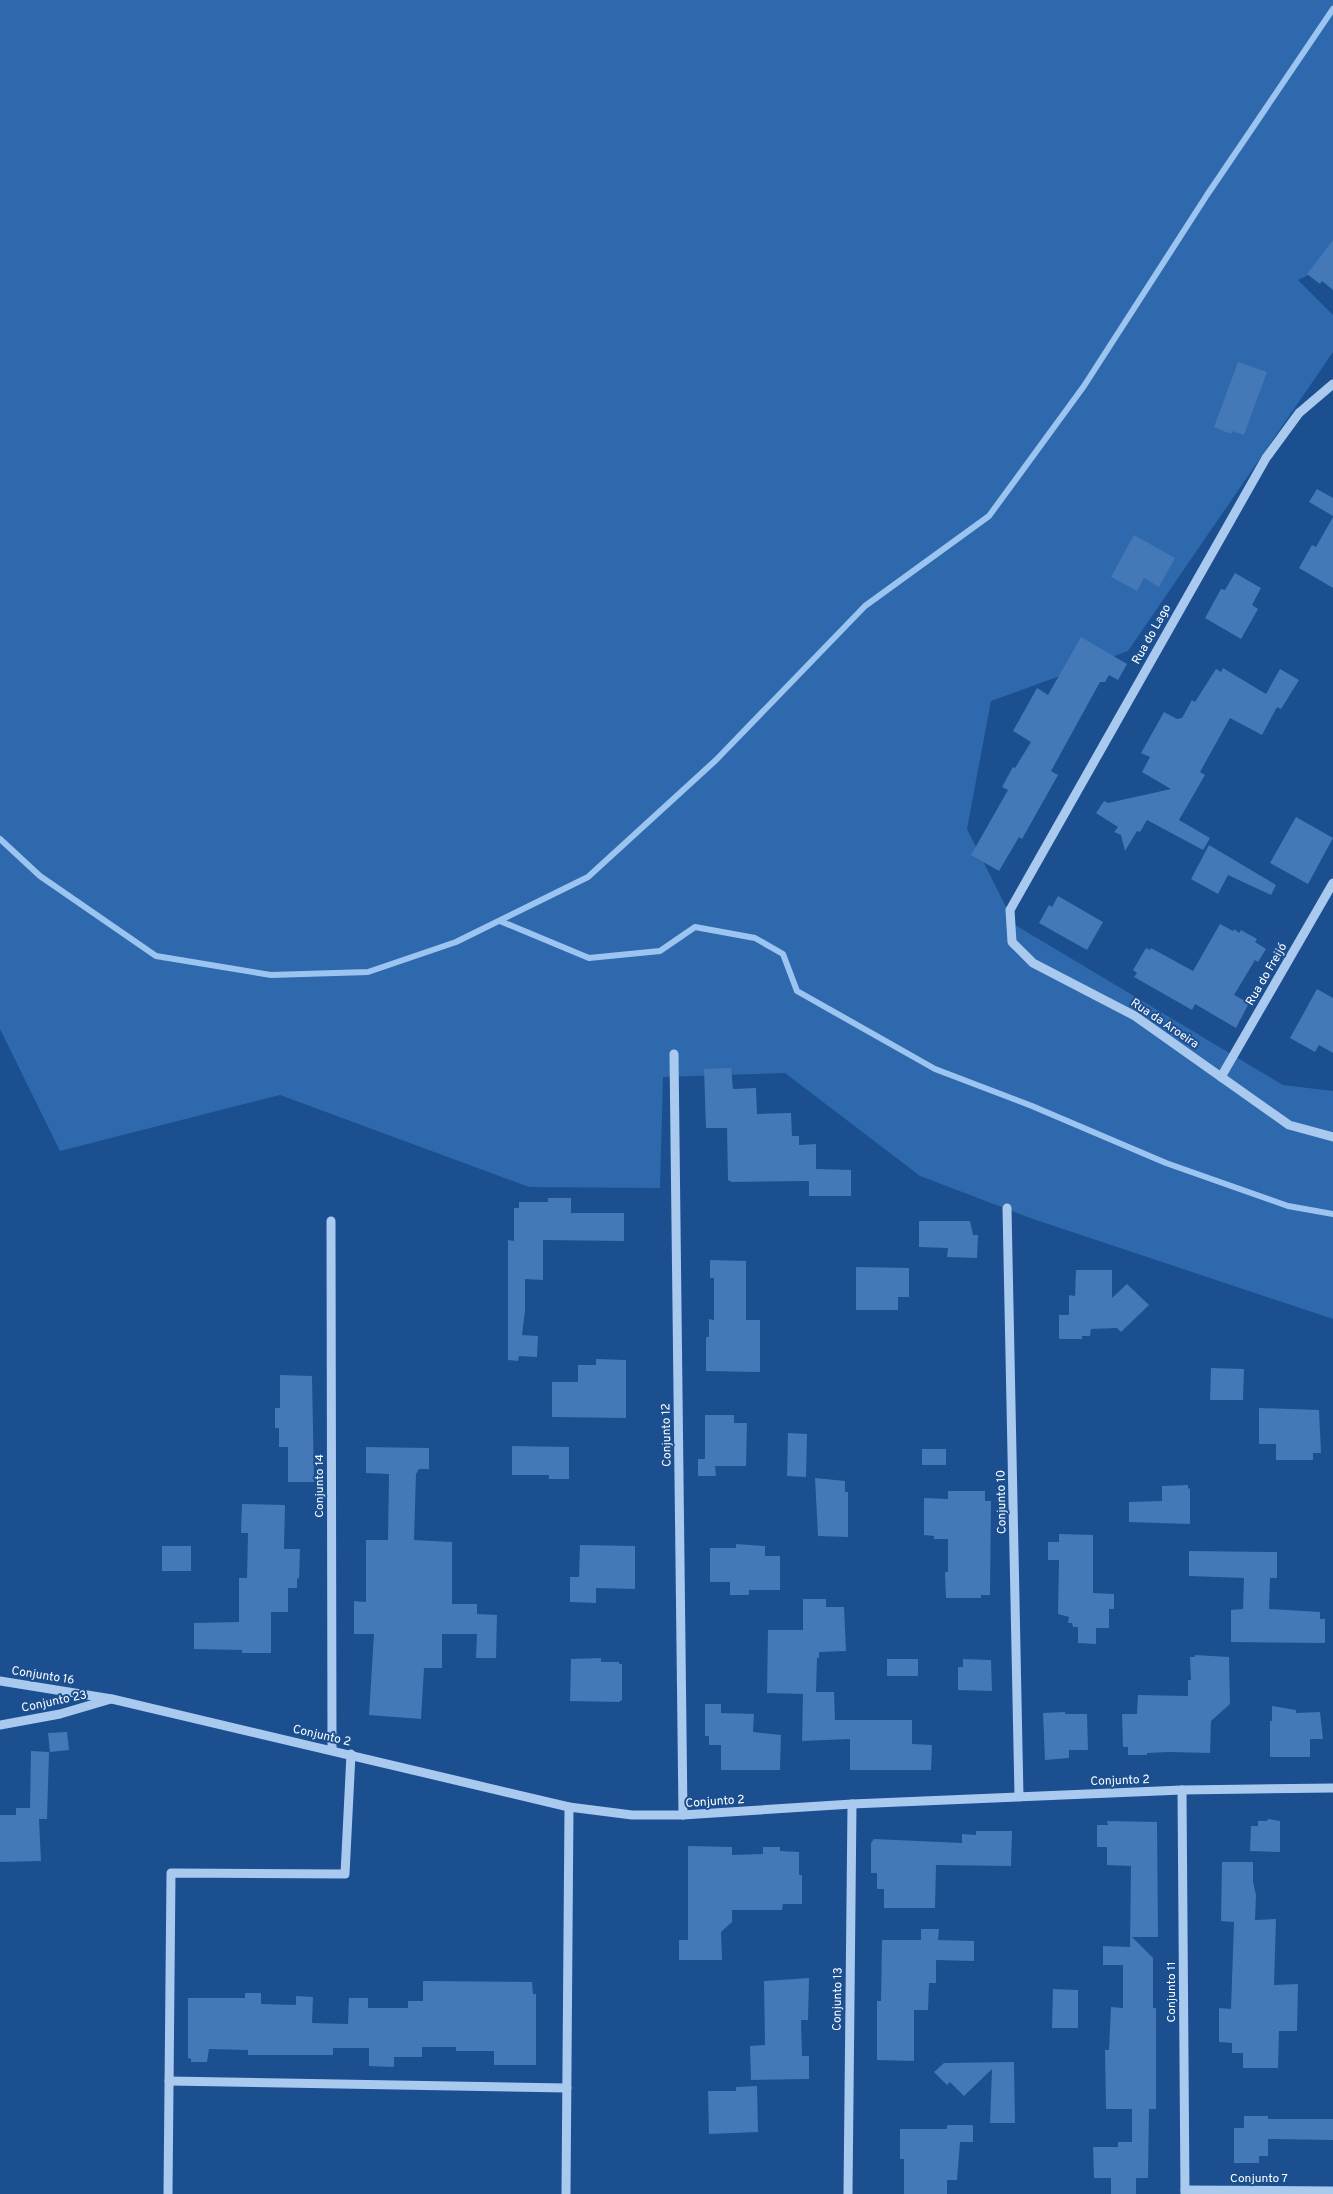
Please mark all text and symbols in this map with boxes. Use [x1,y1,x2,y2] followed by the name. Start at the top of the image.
[1129,601,1175,667] street label: Rua do Lago
[1242,940,1291,1009] street label: Rua do Freijó
[1127,995,1202,1053] street label: Rua da Aroeira
[658,1403,676,1467] street label: Conjunto 12
[312,1454,328,1518] street label: Conjunto 14
[993,1470,1011,1534] street label: Conjunto 10
[10,1663,76,1689] street label: Conjunto 16
[20,1687,88,1717] street label: Conjunto 23
[291,1722,352,1750] street label: Conjunto 2
[1090,1772,1150,1790] street label: Conjunto 2
[685,1792,745,1812] street label: Conjunto 2
[1164,1962,1180,2022] street label: Conjunto 11
[829,1967,847,2031] street label: Conjunto 13
[1230,2171,1288,2187] street label: Conjunto 7

